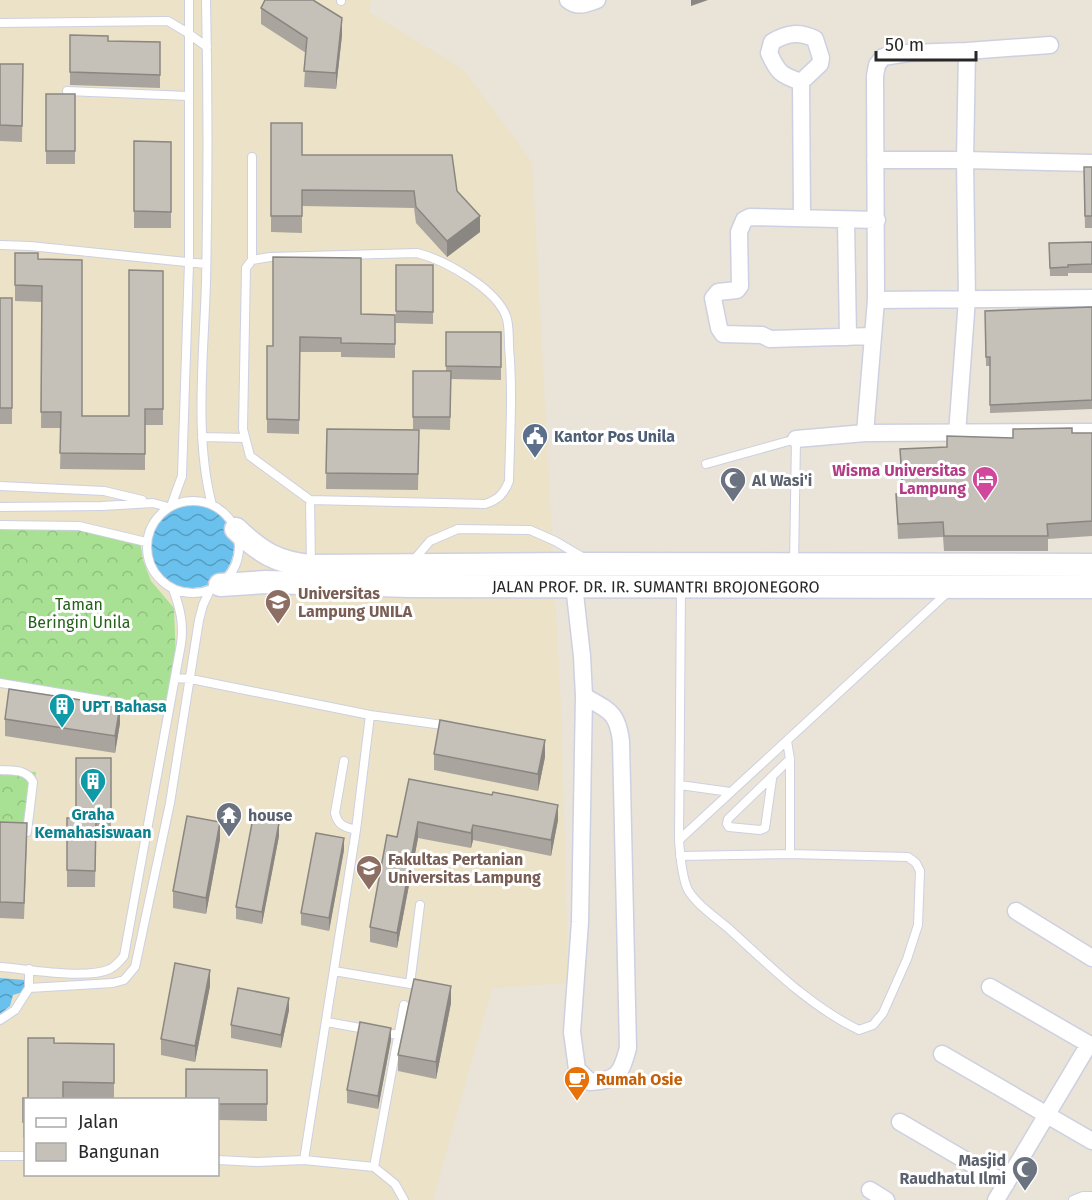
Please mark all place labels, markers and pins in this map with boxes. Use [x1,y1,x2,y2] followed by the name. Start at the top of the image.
[520,421,550,459] public building icon: Kantor Pos Unila
[554,427,675,446] place label: Kantor Pos Unila
[832,461,966,498] place label: Wisma Universitas Lampung
[970,464,1000,502] hotel icon: Wisma Universitas Lampung
[718,465,748,503] mosque icon: Al Wasi'i
[751,471,812,490] place label: Al Wasi'i
[298,584,413,621] place label: Universitas Lampung UNILA
[263,587,293,625] school or university icon: Universitas Lampung UNILA
[47,691,77,729] building icon: UPT Bahasa
[82,697,167,716] place label: UPT Bahasa
[78,766,108,804] building icon: Graha Kemahasiswaan
[214,800,244,838] temple icon: house
[34,805,152,842] place label: Graha Kemahasiswaan
[248,806,292,825] place label: house
[388,850,541,887] place label: Fakultas Pertanian Universitas Lampung
[354,853,384,891] school or university icon: Fakultas Pertanian Universitas Lampung
[562,1064,592,1102] cafe icon: Rumah Osie
[596,1070,683,1089] place label: Rumah Osie
[899,1151,1006,1188] place label: Masjid Raudhatul Ilmi
[1010,1154,1040,1192] mosque icon: Masjid Raudhatul Ilmi

